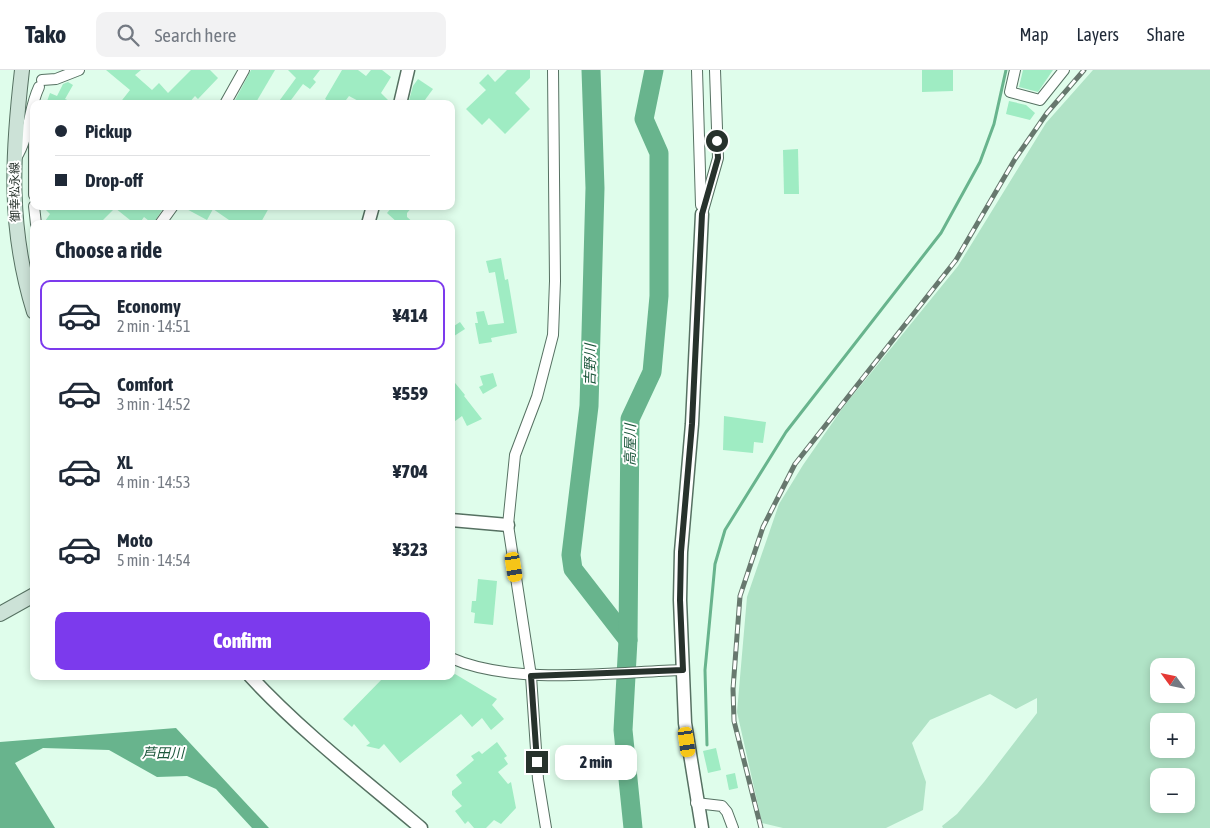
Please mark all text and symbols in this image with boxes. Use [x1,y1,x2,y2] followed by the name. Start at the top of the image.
[96,12,446,57] search box
[25,21,66,48] text: Tako
[114,21,142,49] icon: search
[154,24,236,46] text: Search here
[1019,24,1048,45] text: Map
[1076,24,1119,45] text: Layers
[1147,24,1185,45] text: Share
[85,120,132,142] text: Pickup
[706,130,728,152] route start
[7,162,23,222] street label: 御幸松永線
[85,169,143,191] text: Drop-off
[55,237,162,263] text: Choose a ride
[57,293,102,338] icon: car
[117,295,181,317] text: Economy
[393,304,428,326] text: ¥414
[117,317,190,335] text: 2 min · 14:51
[582,342,598,386] water label: 吉野川
[57,371,102,416] icon: car
[117,373,173,395] text: Comfort
[393,382,428,404] text: ¥559
[117,395,190,413] text: 3 min · 14:52
[622,422,638,466] water label: 高屋川
[57,449,102,494] icon: car
[117,451,133,473] text: XL
[393,460,428,482] text: ¥704
[117,473,190,491] text: 4 min · 14:53
[57,527,102,572] icon: car
[117,529,153,551] text: Moto
[393,538,428,560] text: ¥323
[117,551,190,569] text: 5 min · 14:54
[504,551,523,583] car
[55,612,430,670] button: Confirm
[1150,658,1195,702] north arrow
[1150,658,1195,813] map controls
[1150,713,1195,758] button: +
[677,726,696,758] car
[554,744,637,780] callout: 2 min
[142,745,186,761] water label: 芦田川
[526,751,548,773] route end
[580,753,612,771] text: 2 min
[1150,768,1195,813] button: −

